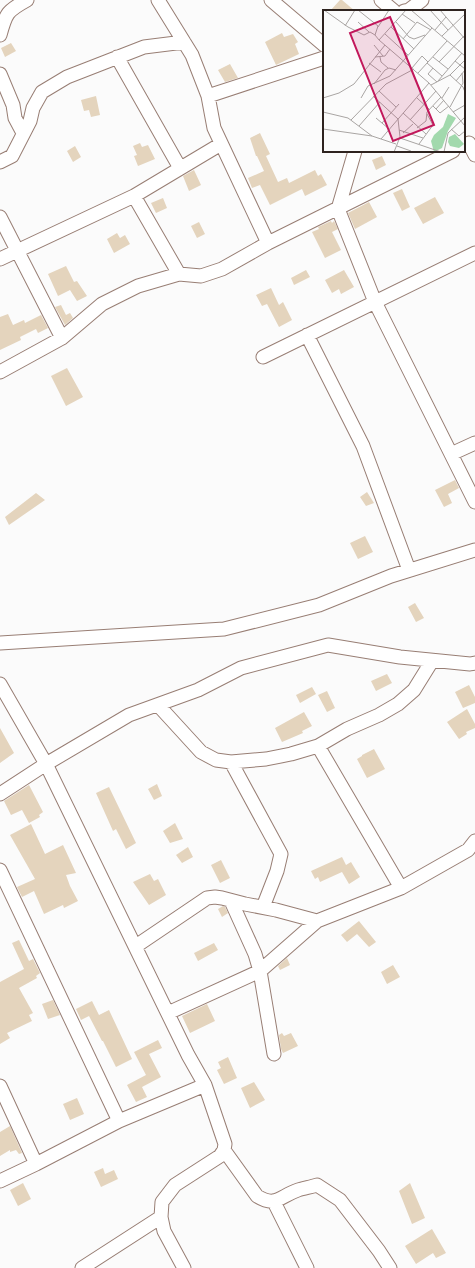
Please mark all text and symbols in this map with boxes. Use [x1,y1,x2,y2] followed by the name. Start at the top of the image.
[323,10,465,152] inset map

